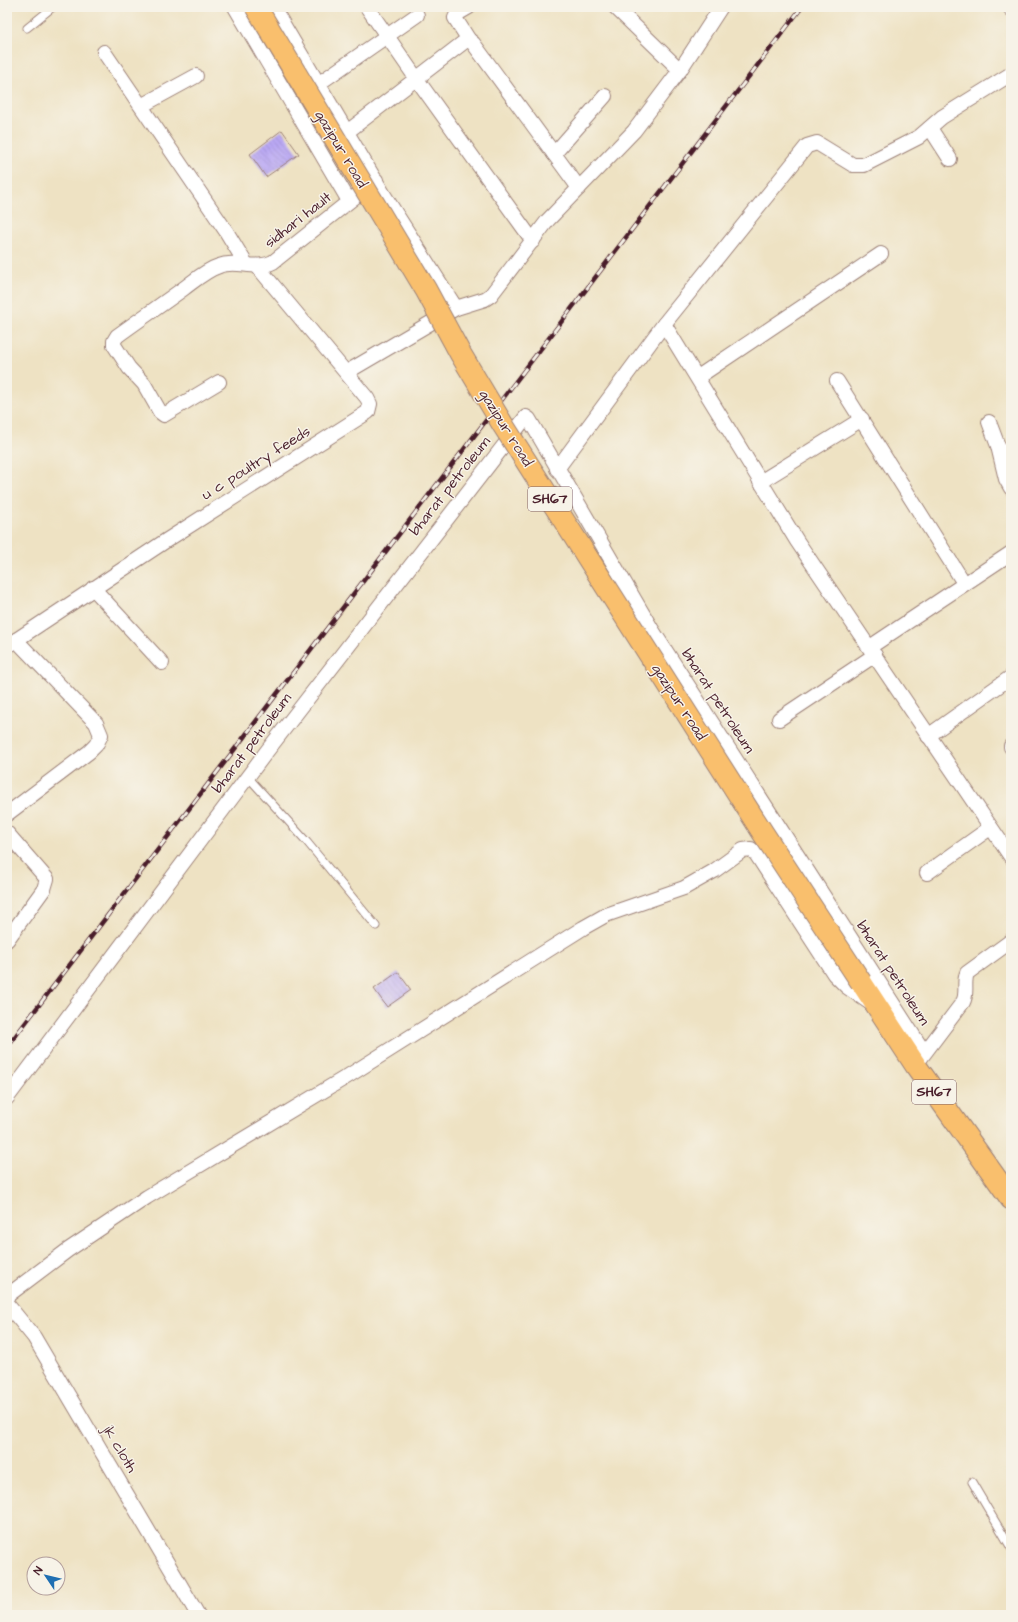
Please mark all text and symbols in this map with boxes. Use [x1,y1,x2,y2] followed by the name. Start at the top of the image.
[309,106,373,193] street label: gazipur road
[260,187,336,253] street label: sidhari hault
[473,385,538,471] street label: gazipur road
[198,421,315,506] street label: u c poultry feeds
[405,432,496,540] street label: bharat petroleum
[528,487,572,511] road number: SH67
[676,645,760,758] street label: bharat petroleum
[646,660,712,745] street label: gazipur road
[207,688,297,797] street label: bharat petroleum
[851,917,935,1030] street label: bharat petroleum
[912,1080,956,1104] road number: SH67
[97,1420,143,1477] street label: jk cloth
[26,1556,66,1596] north arrow
[30,1563,46,1578] text: N

